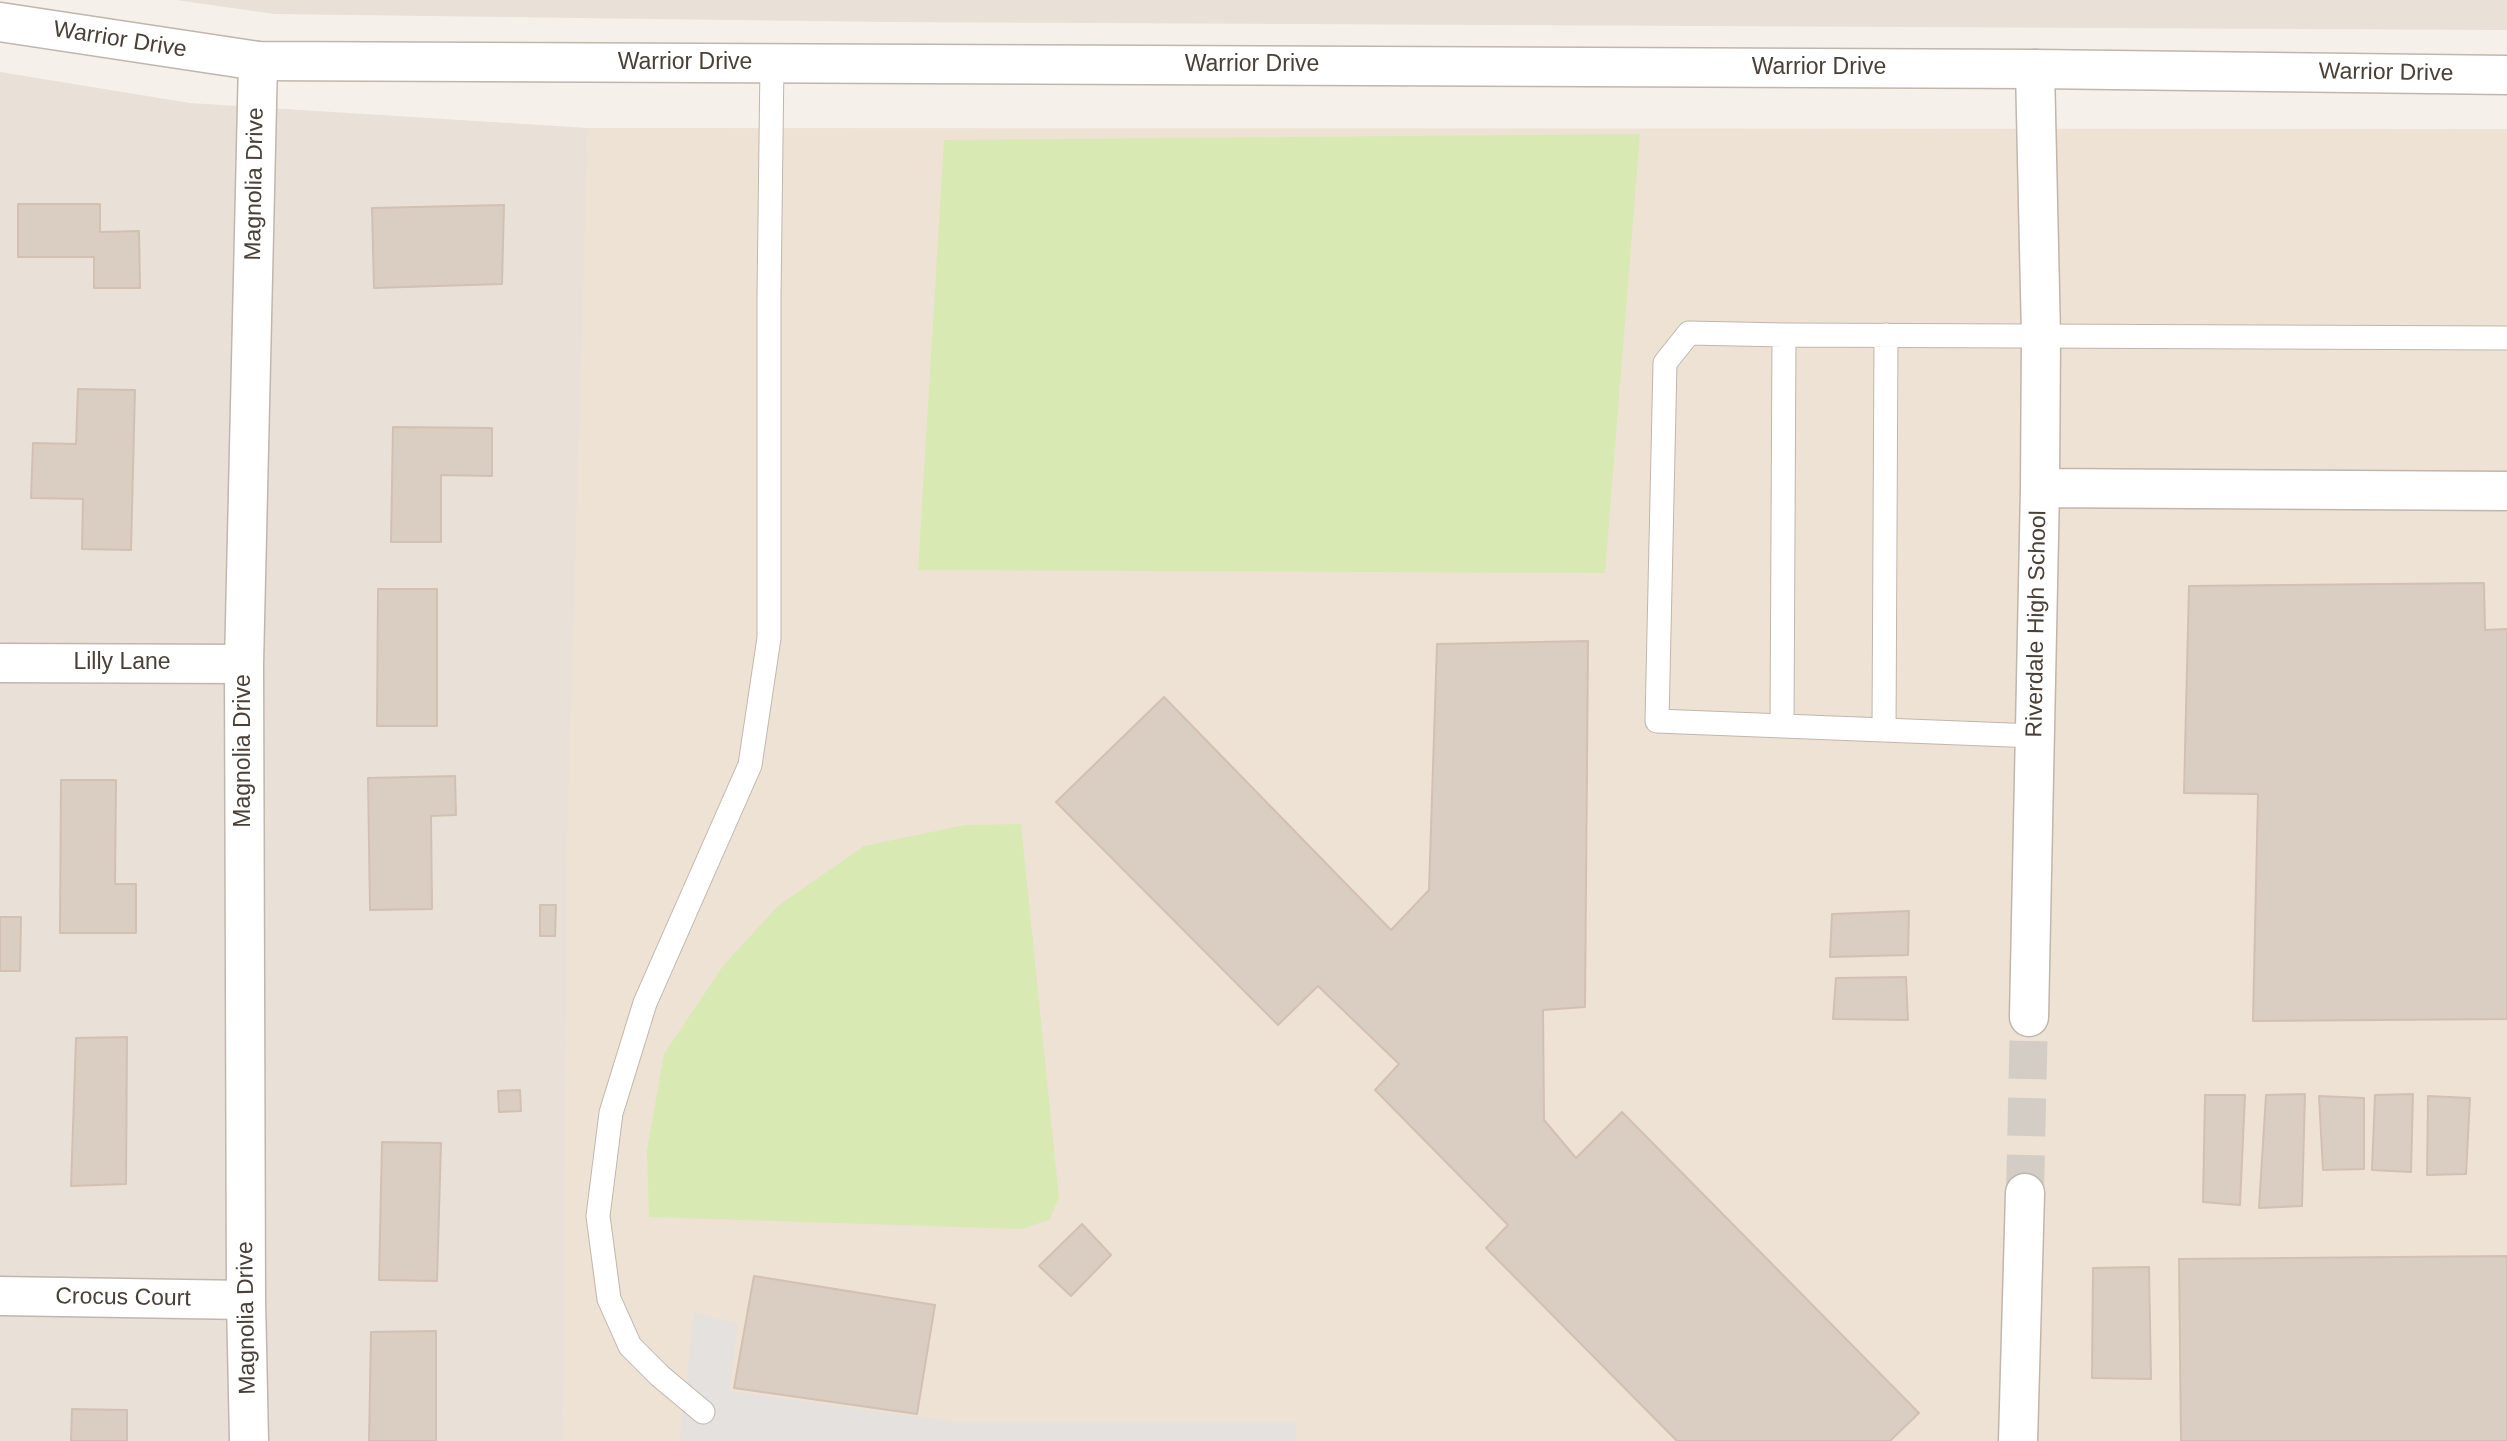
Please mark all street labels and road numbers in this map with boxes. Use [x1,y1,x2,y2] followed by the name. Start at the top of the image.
[51,16,189,64] street label: Warrior Drive
[618,49,752,77] street label: Warrior Drive
[1185,51,1319,79] street label: Warrior Drive
[1752,54,1886,82] street label: Warrior Drive
[2318,58,2454,88] street label: Warrior Drive
[240,107,270,261] street label: Magnolia Drive
[2021,510,2053,738] street label: Riverdale High School
[73,649,171,677] street label: Lilly Lane
[230,674,258,828] street label: Magnolia Drive
[232,1241,262,1395] street label: Magnolia Drive
[55,1283,191,1313] street label: Crocus Court

